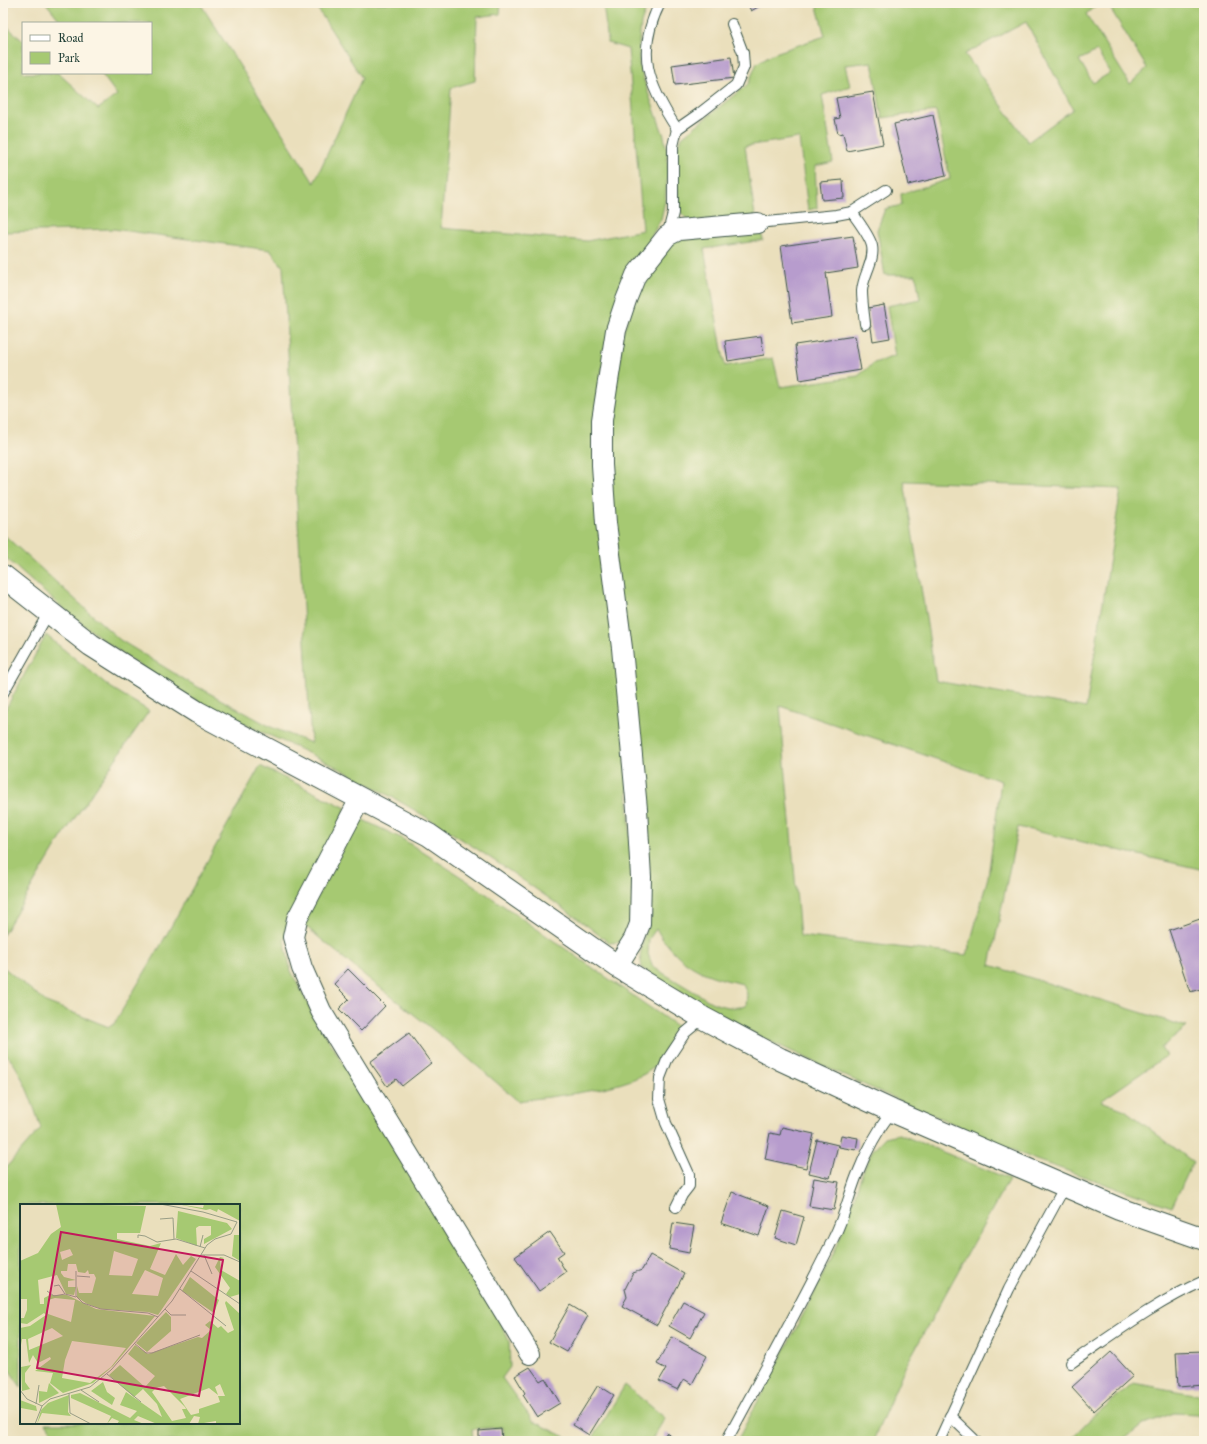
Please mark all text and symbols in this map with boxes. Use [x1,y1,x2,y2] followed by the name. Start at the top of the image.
[22,22,152,74] legend
[58,31,84,45] text: Road
[58,51,80,65] text: Park
[20,1204,240,1424] inset map

